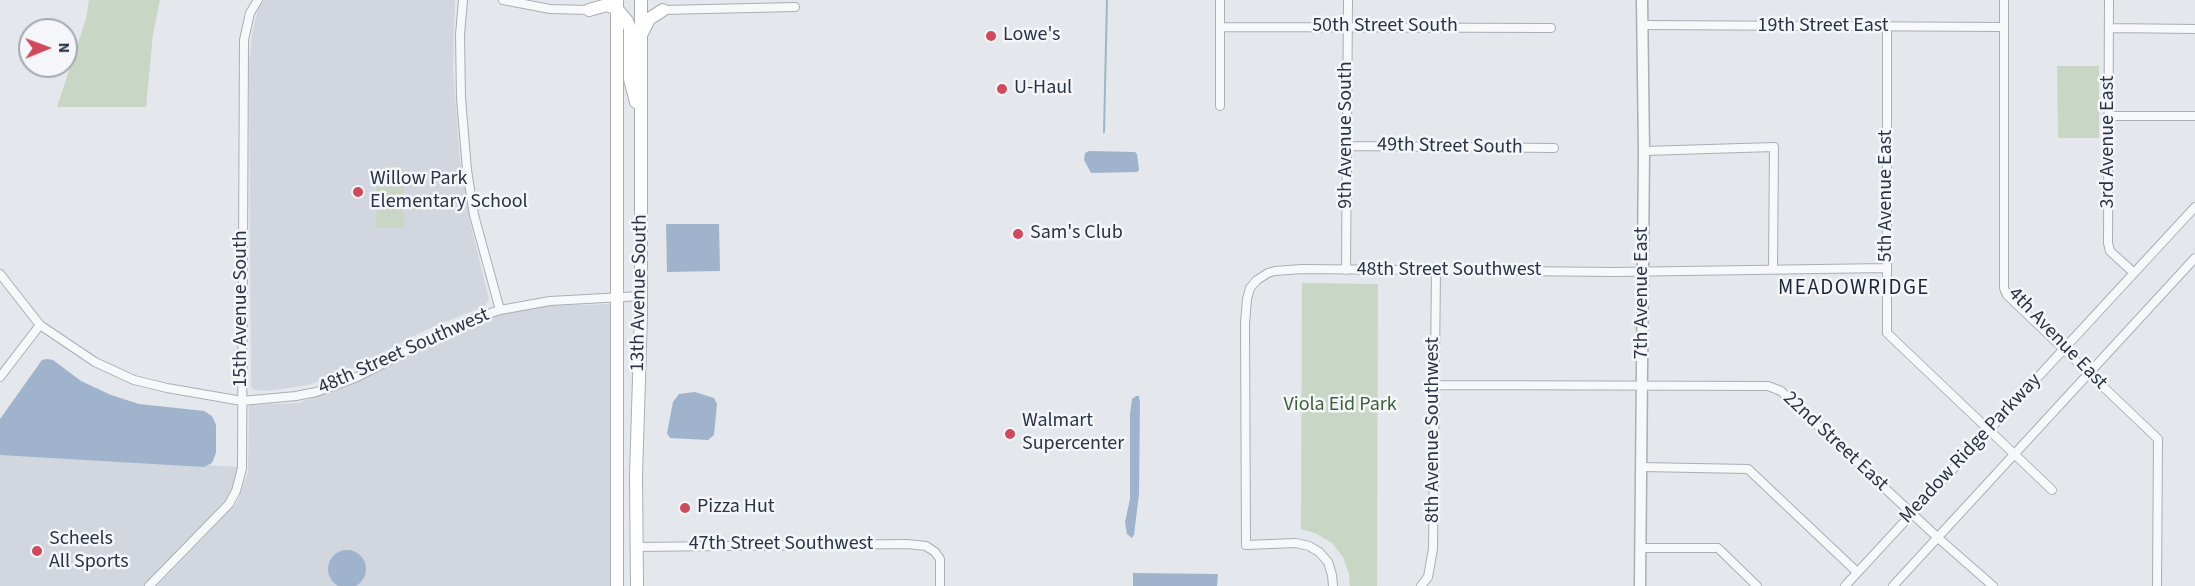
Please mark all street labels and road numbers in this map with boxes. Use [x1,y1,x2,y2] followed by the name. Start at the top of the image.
[1312,15,1458,39] street label: 50th Street South
[1758,15,1888,39] street label: 19th Street East
[1335,61,1359,209] street label: 9th Avenue South
[2097,76,2121,208] street label: 3rd Avenue East
[1875,130,1899,262] street label: 5th Avenue East
[1377,134,1523,160] street label: 49th Street South
[627,214,653,372] street label: 13th Avenue South
[1631,227,1655,359] street label: 7th Avenue East
[230,230,254,388] street label: 15th Avenue South
[1357,259,1541,283] street label: 48th Street Southwest
[2002,283,2112,395] street label: 4th Avenue East
[315,303,493,401] street label: 48th Street Southwest
[1422,337,1446,523] street label: 8th Avenue Southwest
[1895,369,2047,529] street label: Meadow Ridge Parkway
[1777,387,1893,497] street label: 22nd Street East
[689,533,873,557] street label: 47th Street Southwest

